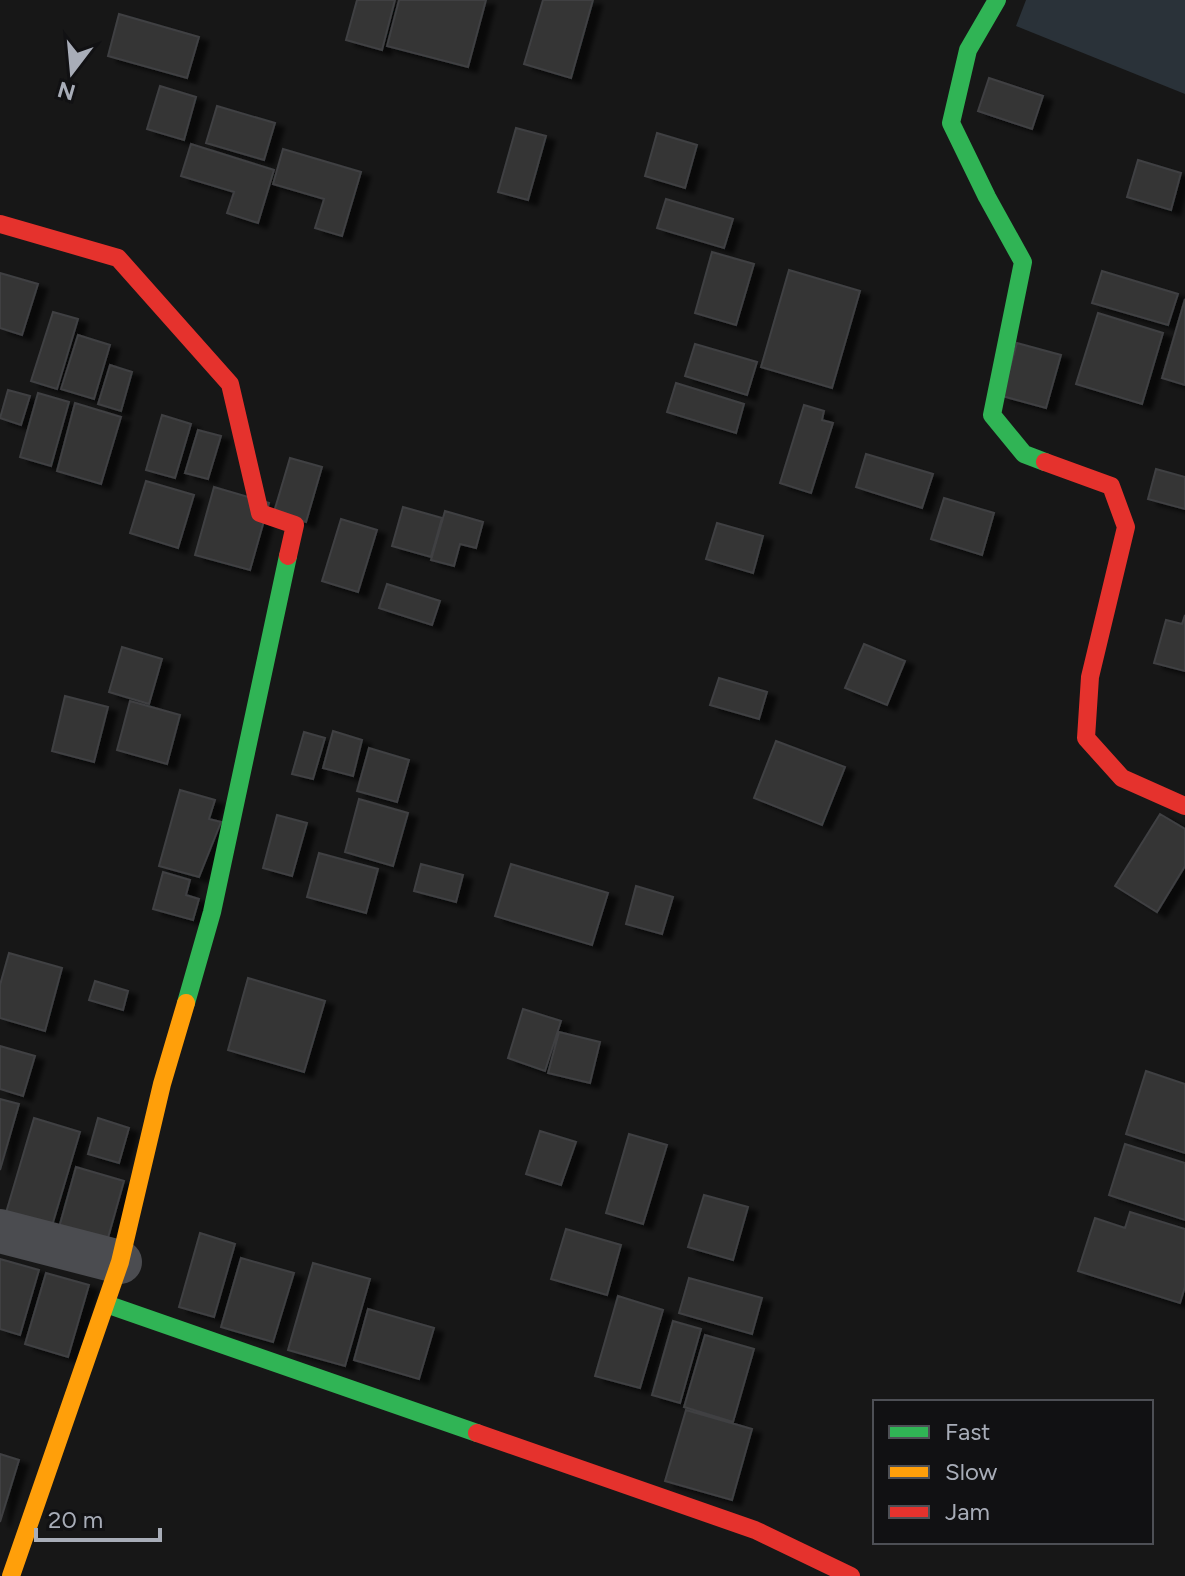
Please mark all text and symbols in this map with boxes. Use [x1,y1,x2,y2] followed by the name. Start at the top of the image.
[32,32,112,112] north arrow
[55,75,79,106] text: N
[873,1400,1153,1544] legend
[945,1417,990,1446] text: Fast
[945,1457,998,1486] text: Slow
[36,1492,160,1542] scale bar
[945,1497,990,1526] text: Jam
[48,1505,103,1534] text: 20 m

